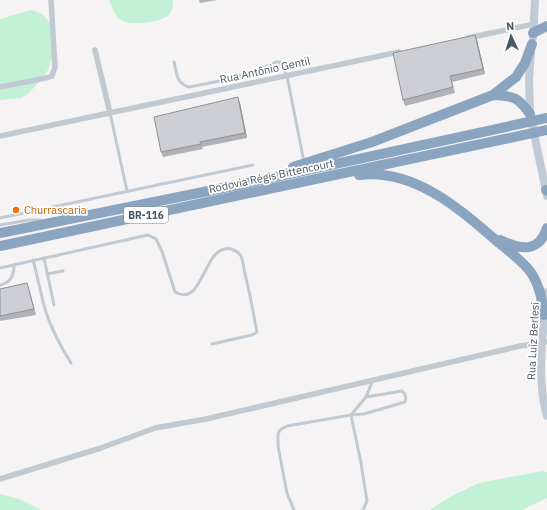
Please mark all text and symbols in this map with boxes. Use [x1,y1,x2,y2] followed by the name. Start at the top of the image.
[491,16,531,56] north arrow
[506,19,515,33] text: N
[218,54,312,86] street label: Rua Antônio Gentil
[207,156,335,196] street label: Rodovia Régis Bittencourt
[24,203,87,217] place label: Churrascaria
[11,205,21,215] marker: Churrascaria
[124,207,168,223] road number: BR-116
[524,302,542,380] street label: Rua Luiz Berlesi

